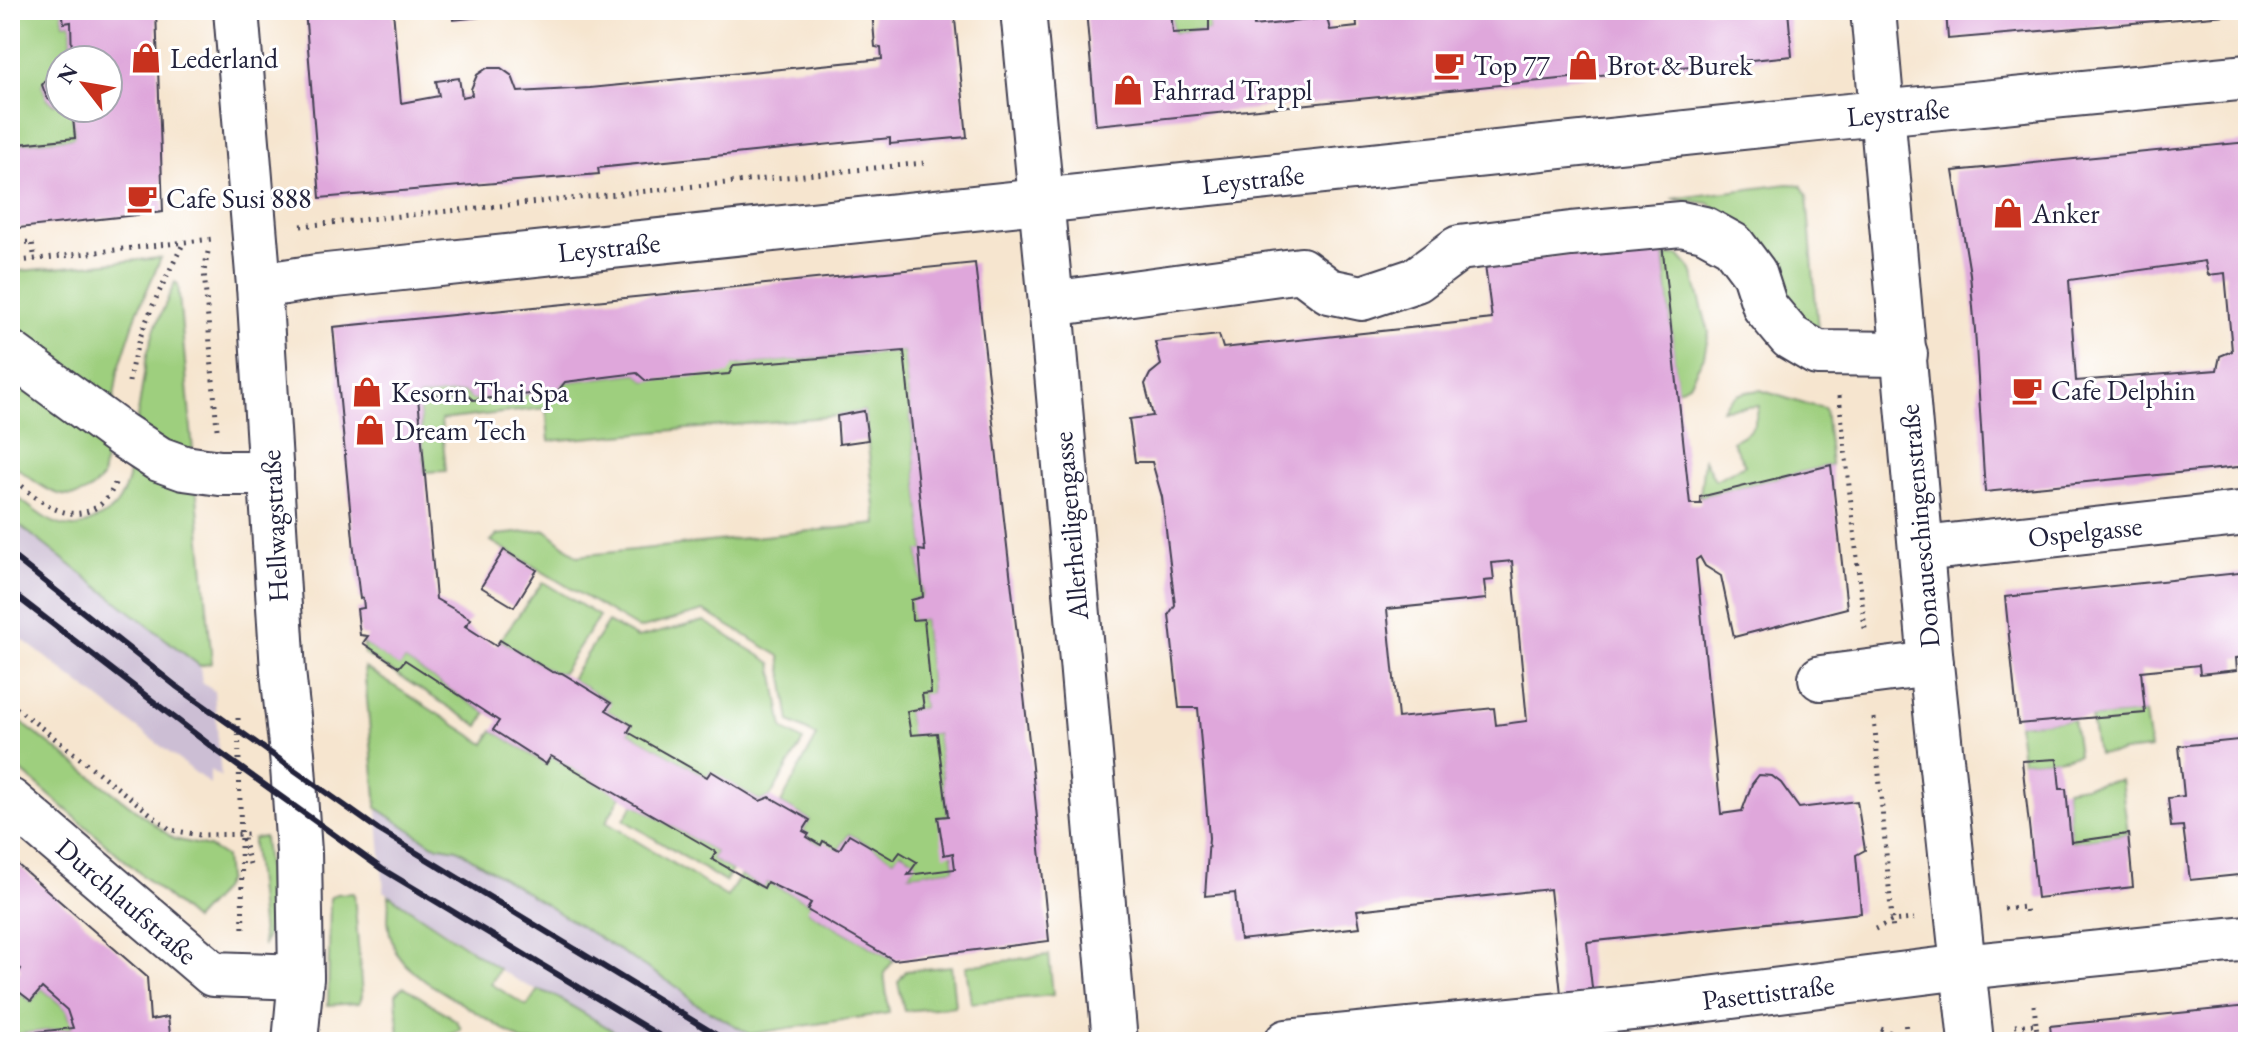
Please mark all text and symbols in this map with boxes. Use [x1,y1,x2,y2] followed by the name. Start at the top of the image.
[170,40,279,76] place label: Lederland
[129,41,163,75] shop icon: Lederland
[44,44,124,124] north arrow
[1473,47,1550,83] place label: Top 77
[1607,47,1753,83] place label: Brot & Burek
[1432,48,1466,82] cafe icon: Top 77
[1566,48,1600,82] shop icon: Brot & Burek
[50,59,84,89] text: N
[1152,72,1313,108] place label: Fahrrad Trappl
[1111,73,1145,107] shop icon: Fahrrad Trappl
[1845,90,1951,134] street label: Leystraße
[1200,156,1306,202] street label: Leystraße
[166,180,311,216] place label: Cafe Susi 888
[125,181,159,215] cafe icon: Cafe Susi 888
[2031,195,2100,231] place label: Anker
[1991,196,2025,230] shop icon: Anker
[556,224,662,270] street label: Leystraße
[2051,372,2196,408] place label: Cafe Delphin
[2010,373,2044,407] cafe icon: Cafe Delphin
[391,374,569,410] place label: Kesorn Thai Spa
[350,375,384,409] shop icon: Kesorn Thai Spa
[1890,403,1948,649] street label: Donaueschingenstraße
[394,412,526,448] place label: Dream Tech
[353,413,387,447] shop icon: Dream Tech
[1044,430,1096,623] street label: Allerheiligengasse
[252,449,296,603] street label: Hellwagstraße
[2026,507,2144,555] street label: Ospelgasse
[49,830,205,972] street label: Durchlaufstraße
[1700,966,1836,1018] street label: Pasettistraße

